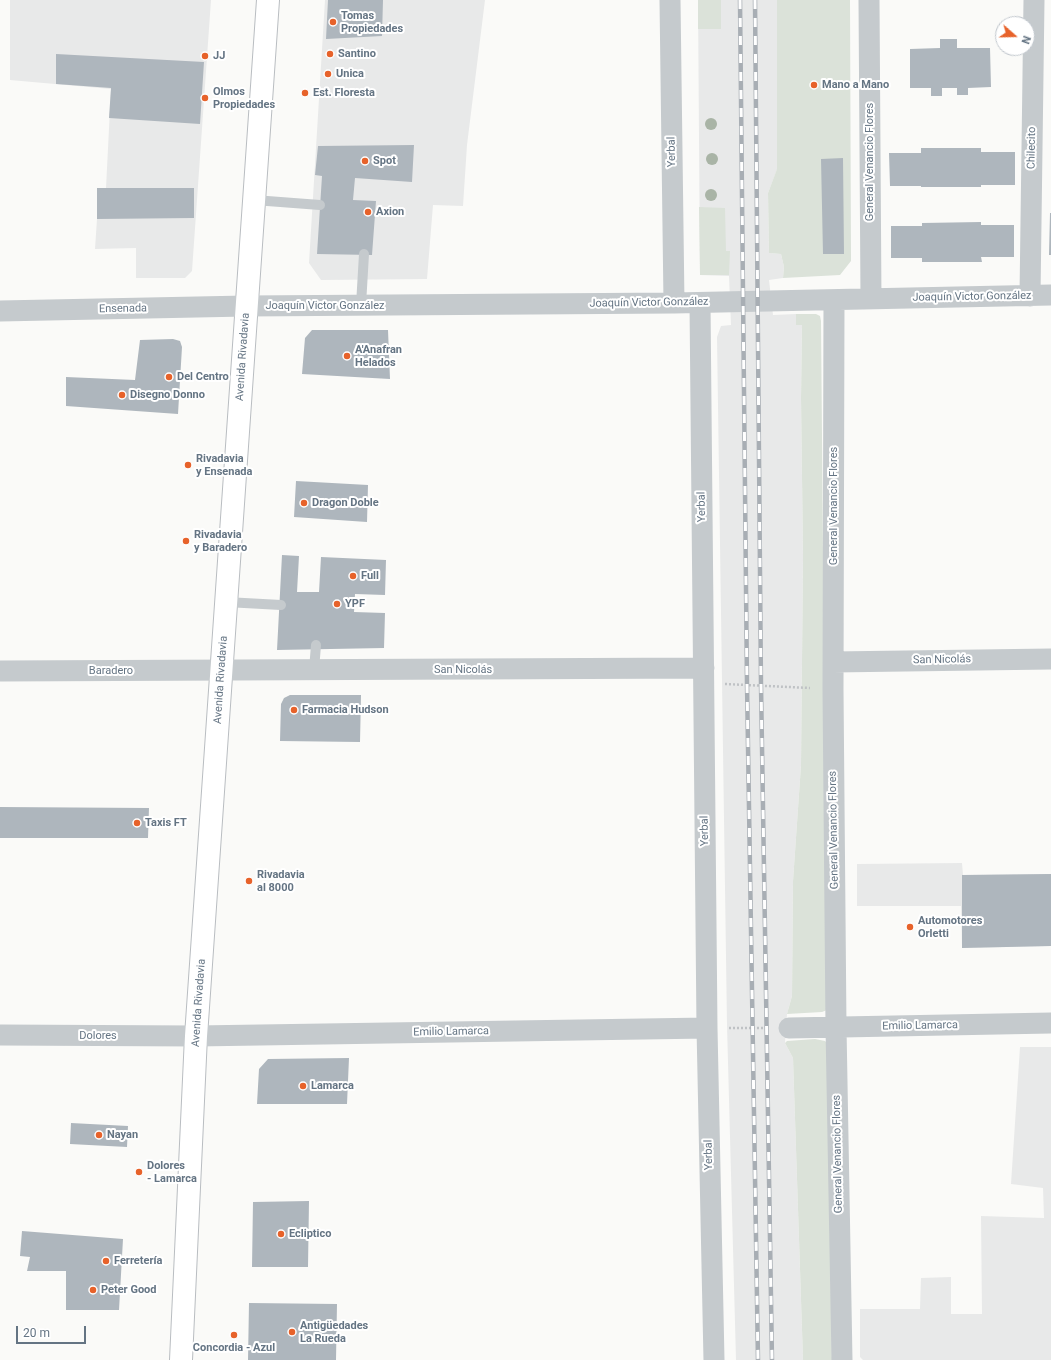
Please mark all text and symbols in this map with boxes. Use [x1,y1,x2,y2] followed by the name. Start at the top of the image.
[341,9,403,35] place label: Tomas Propiedades
[995,16,1035,56] north arrow
[328,17,338,27] marker: Tomas Propiedades
[1018,34,1033,46] text: N
[338,47,376,61] place label: Santino
[213,49,225,63] place label: JJ
[325,49,335,59] marker: Santino
[200,51,210,61] marker: JJ
[336,67,364,81] place label: Unica
[323,69,333,79] marker: Unica
[822,78,889,92] place label: Mano a Mano
[809,80,819,90] marker: Mano a Mano
[213,85,275,111] place label: Olmos Propiedades
[313,86,375,100] place label: Est. Floresta
[300,88,310,98] marker: Est. Floresta
[200,93,210,103] marker: Olmos Propiedades
[863,103,877,221] street label: General Venancio Flores
[1025,127,1039,169] street label: Chilecito
[665,137,679,167] street label: Yerbal
[373,154,396,168] place label: Spot
[360,156,370,166] marker: Spot
[376,205,404,219] place label: Axion
[363,207,373,217] marker: Axion
[912,289,1032,305] street label: Joaquín Victor González
[589,295,709,311] street label: Joaquín Victor González
[265,299,385,313] street label: Joaquín Victor González
[99,302,147,316] street label: Ensenada
[233,312,253,402] street label: Avenida Rivadavia
[355,343,402,369] place label: A'Anafran Helados
[342,351,352,361] marker: A'Anafran Helados
[177,370,229,384] place label: Del Centro
[164,372,174,382] marker: Del Centro
[130,388,205,402] place label: Disegno Donno
[117,390,127,400] marker: Disegno Donno
[827,447,841,565] street label: General Venancio Flores
[196,452,252,478] place label: Rivadavia y Ensenada
[183,460,193,470] marker: Rivadavia y Ensenada
[695,492,709,522] street label: Yerbal
[312,496,379,510] place label: Dragon Doble
[299,498,309,508] marker: Dragon Doble
[194,528,247,554] place label: Rivadavia y Baradero
[181,536,191,546] marker: Rivadavia y Baradero
[361,569,379,583] place label: Full
[348,571,358,581] marker: Full
[345,597,365,611] place label: YPF
[332,599,342,609] marker: YPF
[211,635,231,725] street label: Avenida Rivadavia
[913,653,971,667] street label: San Nicolás
[434,663,492,677] street label: San Nicolás
[89,664,133,678] street label: Baradero
[302,703,389,717] place label: Farmacia Hudson
[289,705,299,715] marker: Farmacia Hudson
[826,771,842,889] street label: General Venancio Flores
[145,816,187,830] place label: Taxis FT
[698,816,712,846] street label: Yerbal
[132,818,142,828] marker: Taxis FT
[257,868,305,894] place label: Rivadavia al 8000
[244,876,254,886] marker: Rivadavia al 8000
[918,914,982,940] place label: Automotores Orletti
[905,922,915,932] marker: Automotores Orletti
[189,958,209,1048] street label: Avenida Rivadavia
[882,1019,958,1033] street label: Emilio Lamarca
[413,1025,489,1039] street label: Emilio Lamarca
[79,1029,117,1043] street label: Dolores
[311,1079,354,1093] place label: Lamarca
[298,1081,308,1091] marker: Lamarca
[830,1095,846,1213] street label: General Venancio Flores
[107,1128,138,1142] place label: Nayan
[94,1130,104,1140] marker: Nayan
[702,1140,716,1170] street label: Yerbal
[147,1159,197,1185] place label: Dolores - Lamarca
[134,1167,144,1177] marker: Dolores - Lamarca
[289,1227,331,1241] place label: Ecliptico
[276,1229,286,1239] marker: Ecliptico
[114,1254,162,1268] place label: Ferretería
[101,1256,111,1266] marker: Ferretería
[101,1283,156,1297] place label: Peter Good
[88,1285,98,1295] marker: Peter Good
[18,1318,88,1344] scale bar
[300,1319,368,1345] place label: Antigüedades La Rueda
[23,1326,50,1340] text: 20 m
[287,1327,297,1337] marker: Antigüedades La Rueda
[229,1330,239,1340] marker: Concordia - Azul
[193,1341,275,1355] place label: Concordia - Azul

